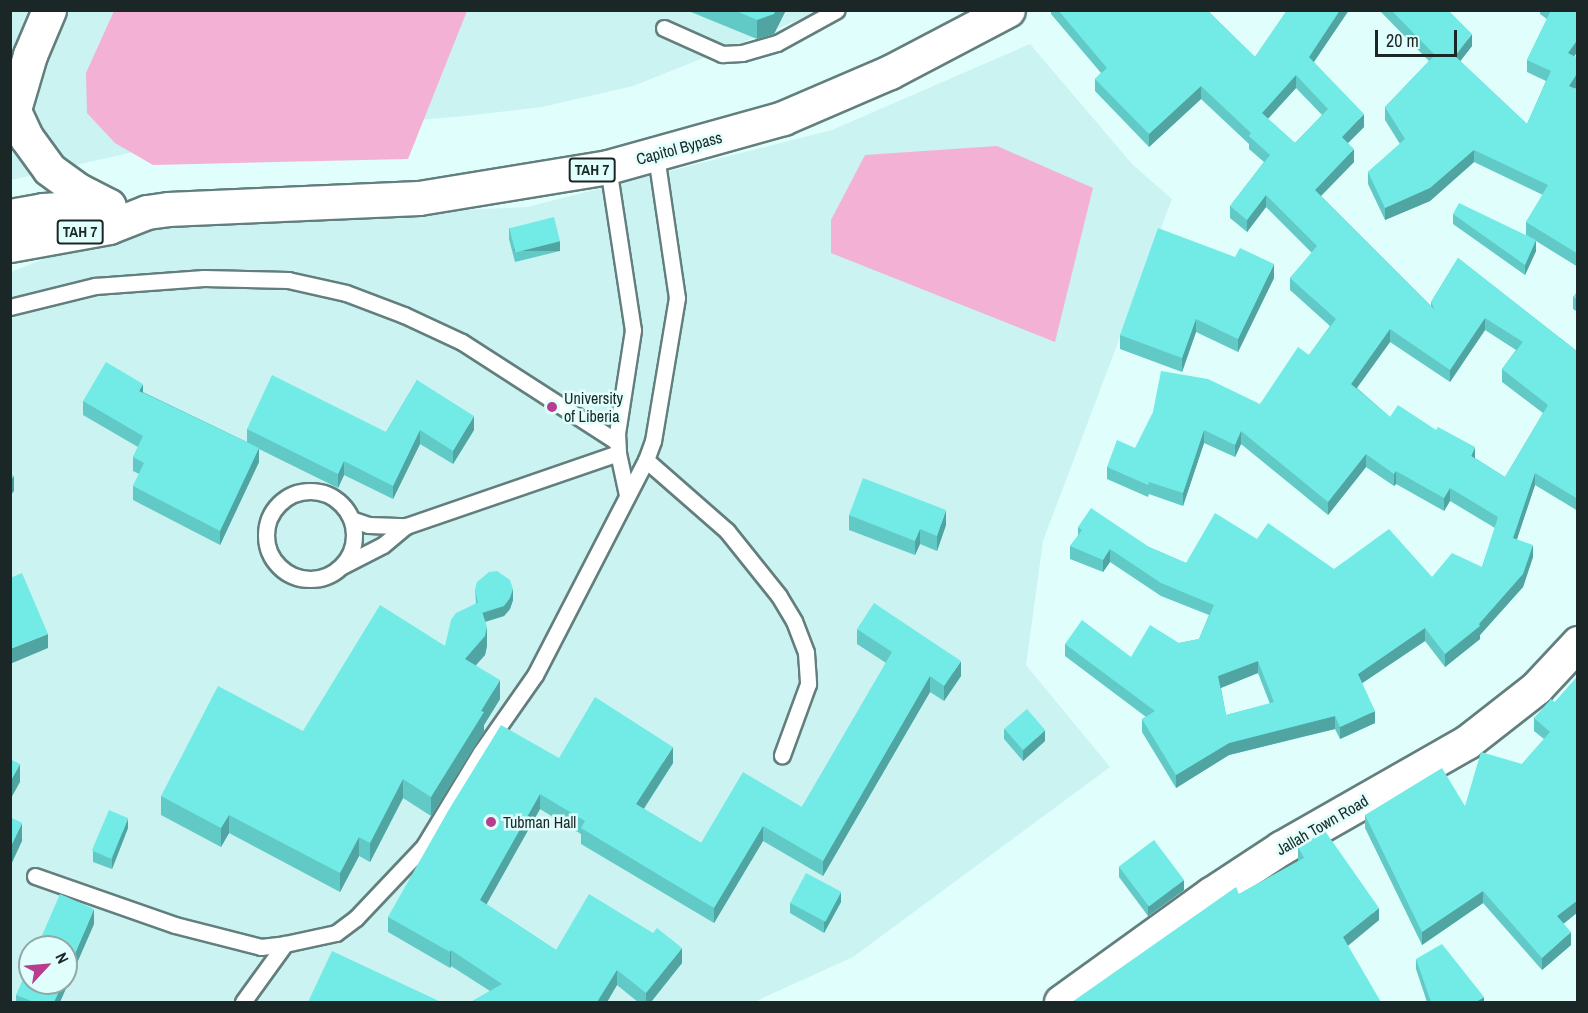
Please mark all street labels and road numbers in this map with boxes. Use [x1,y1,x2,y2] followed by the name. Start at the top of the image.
[634,127,724,169] street label: Capitol Bypass
[568,158,616,182] road number: TAH 7
[56,220,104,244] road number: TAH 7
[1272,791,1372,859] street label: Jallah Town Road

